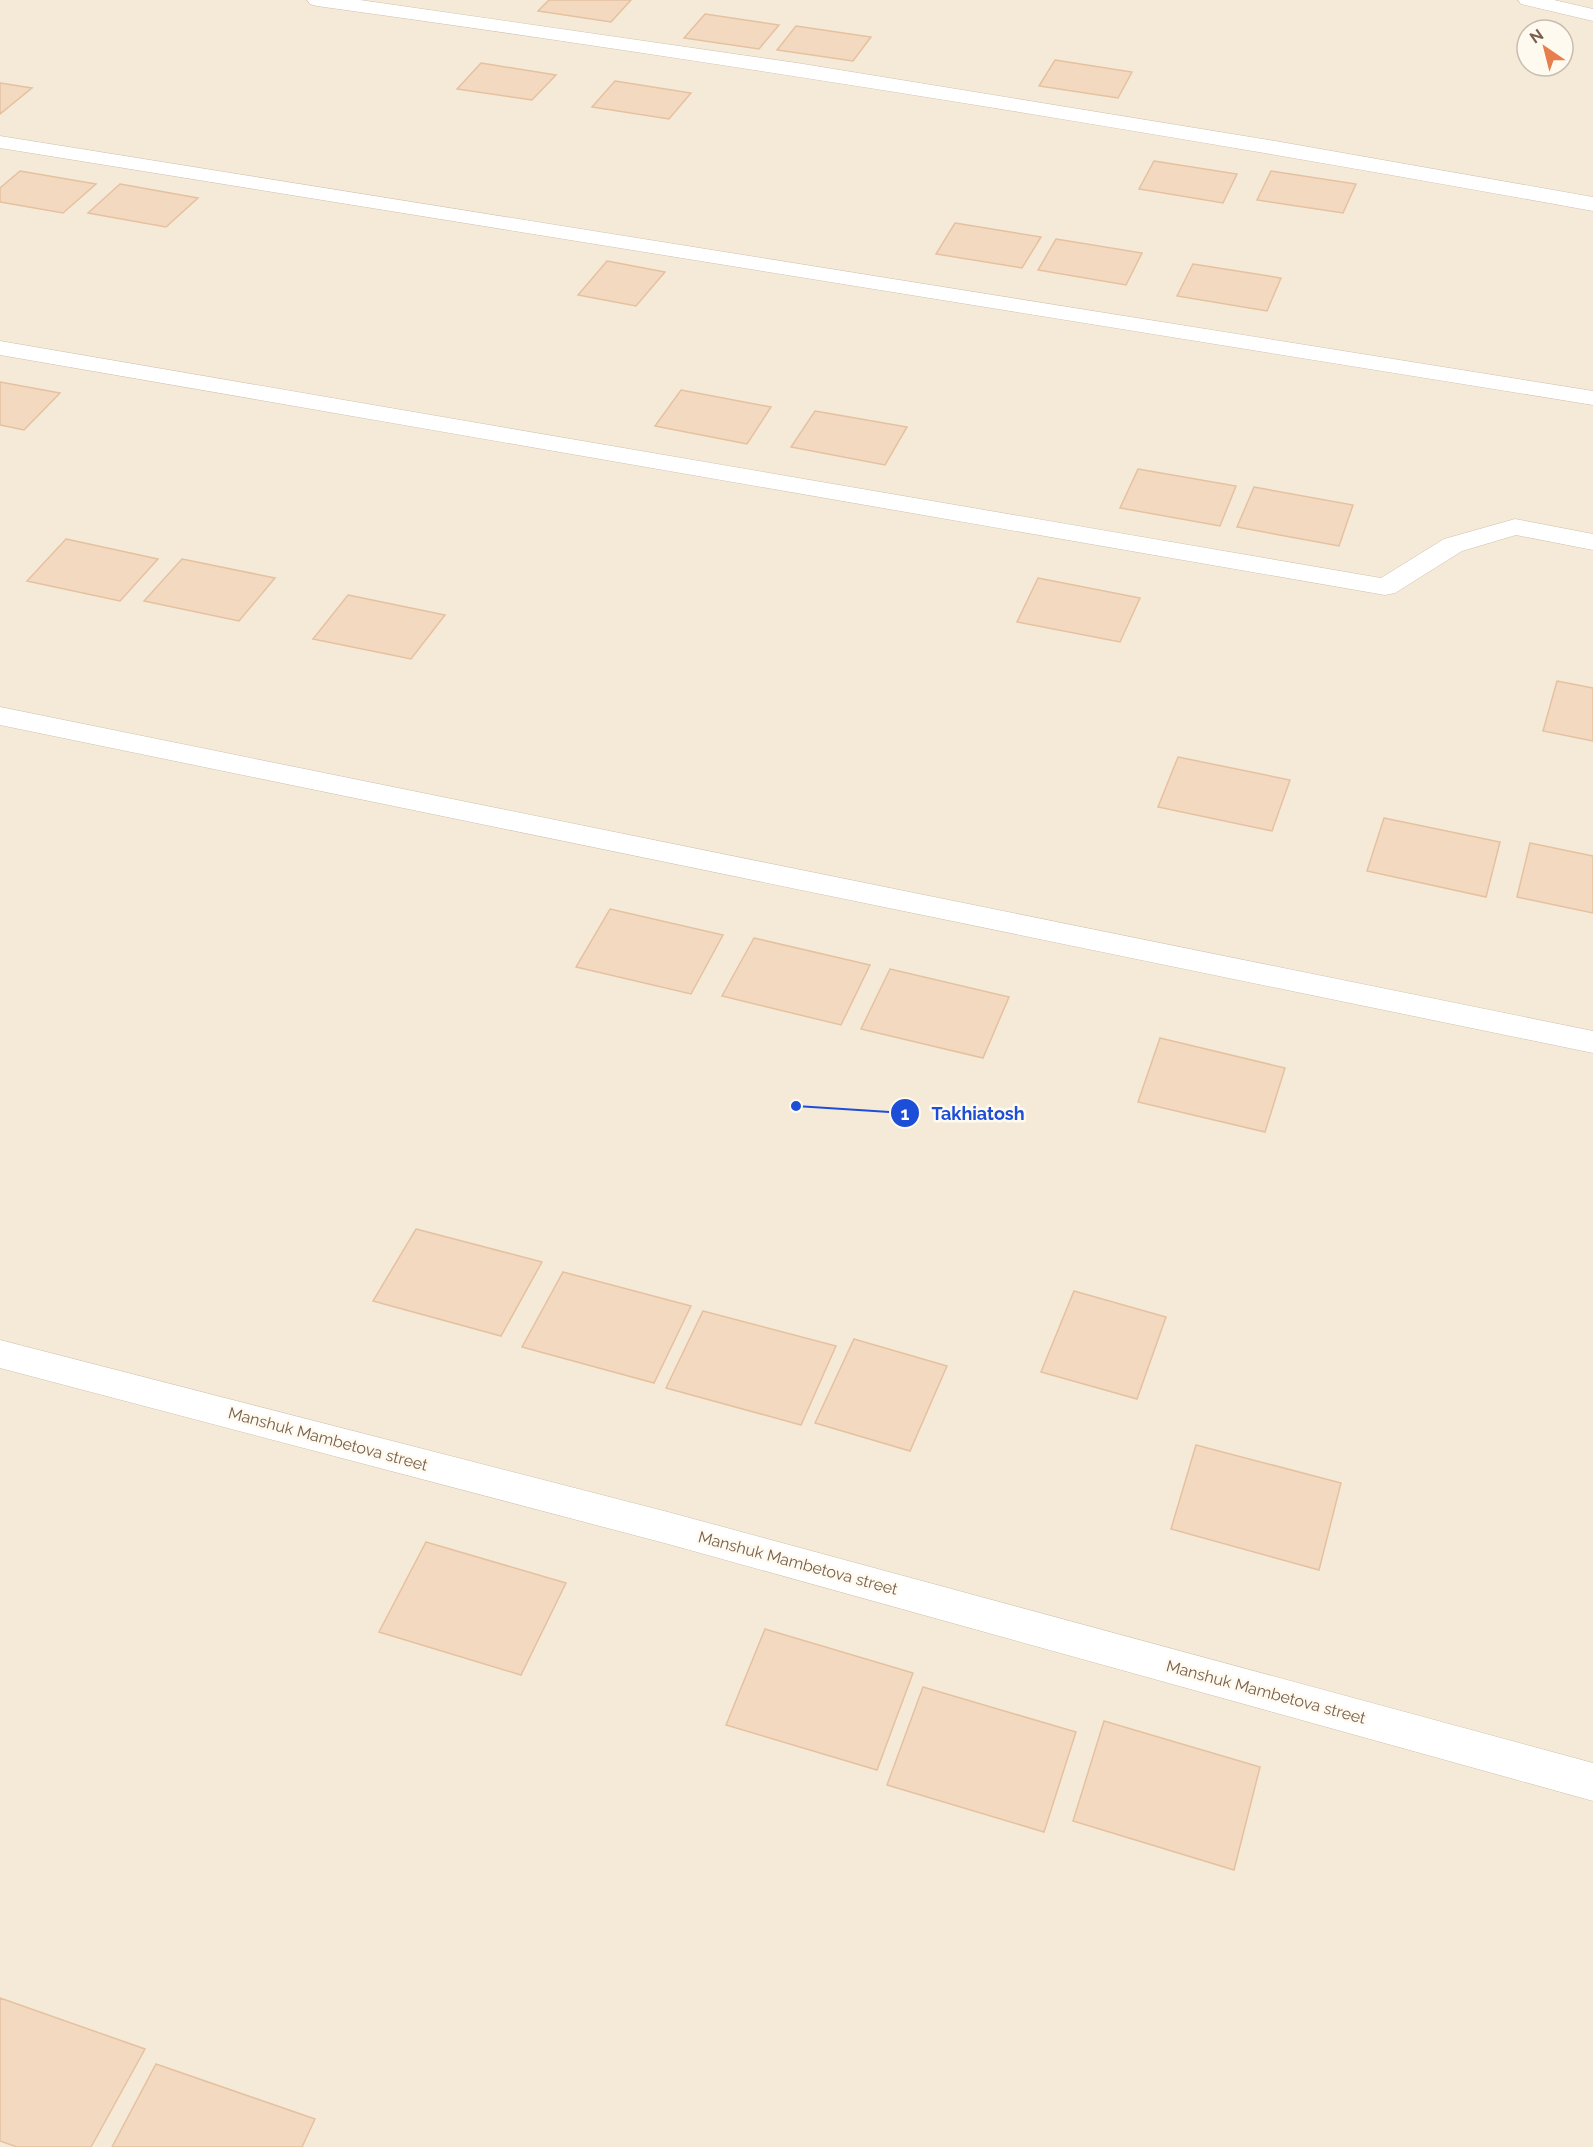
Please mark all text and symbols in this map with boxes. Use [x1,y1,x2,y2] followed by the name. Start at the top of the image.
[1515,18,1575,78] north arrow
[1526,25,1547,47] text: N
[890,1095,1037,1131] callout: Takhiatosh
[901,1103,910,1124] text: 1
[931,1103,1025,1124] text: Takhiatosh
[226,1403,430,1475] street label: Manshuk Mambetova street
[696,1527,900,1599] street label: Manshuk Mambetova street
[1164,1656,1368,1728] street label: Manshuk Mambetova street

